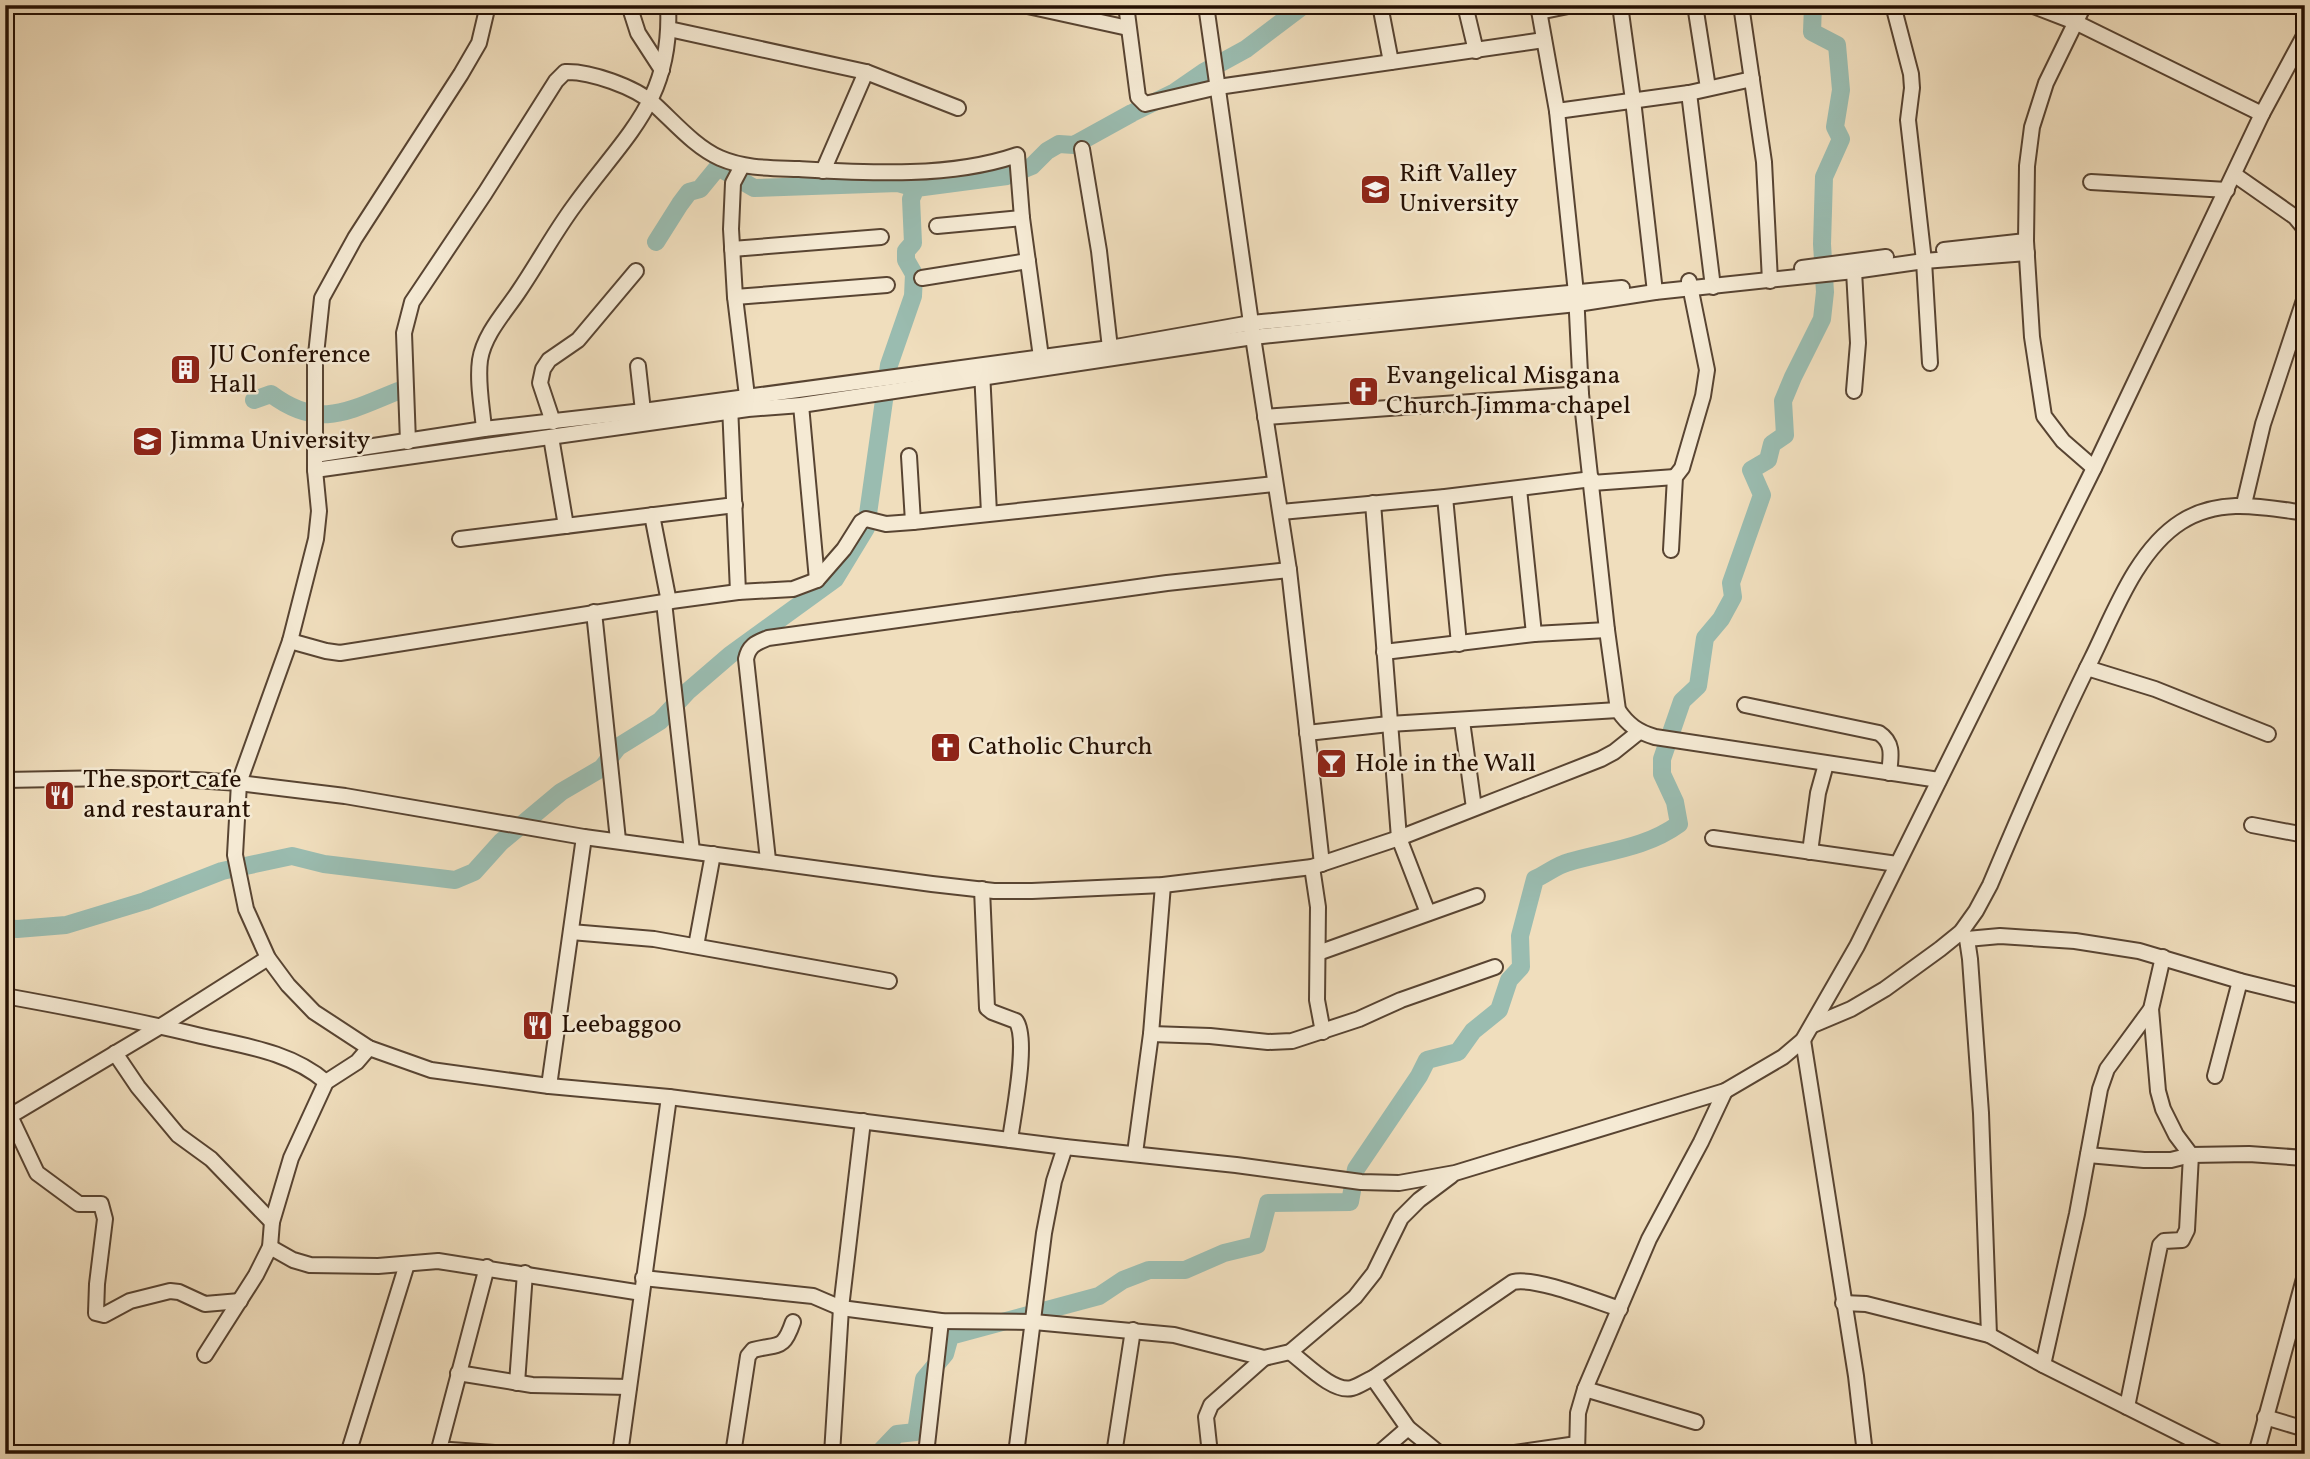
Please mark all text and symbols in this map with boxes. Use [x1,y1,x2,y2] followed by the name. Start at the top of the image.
[1399,156,1519,222] place label: Rift Valley University
[1359,172,1393,206] school or university icon: Rift Valley University
[209,337,371,403] place label: JU Conference Hall
[169,353,203,387] building icon: JU Conference Hall
[1386,358,1631,424] place label: Evangelical Misgana Church Jimma chapel
[1346,374,1380,408] church icon: Evangelical Misgana Church Jimma chapel
[170,423,370,459] place label: Jimma University
[130,424,164,458] school or university icon: Jimma University
[968,729,1153,765] place label: Catholic Church
[928,730,962,764] church icon: Catholic Church
[1355,746,1536,782] place label: Hole in the Wall
[1315,747,1349,781] bar icon: Hole in the Wall
[83,762,251,828] place label: The sport cafe and restaurant
[43,778,77,812] restaurant icon: The sport cafe and restaurant
[561,1007,682,1043] place label: Leebaggoo
[521,1008,555,1042] restaurant icon: Leebaggoo

